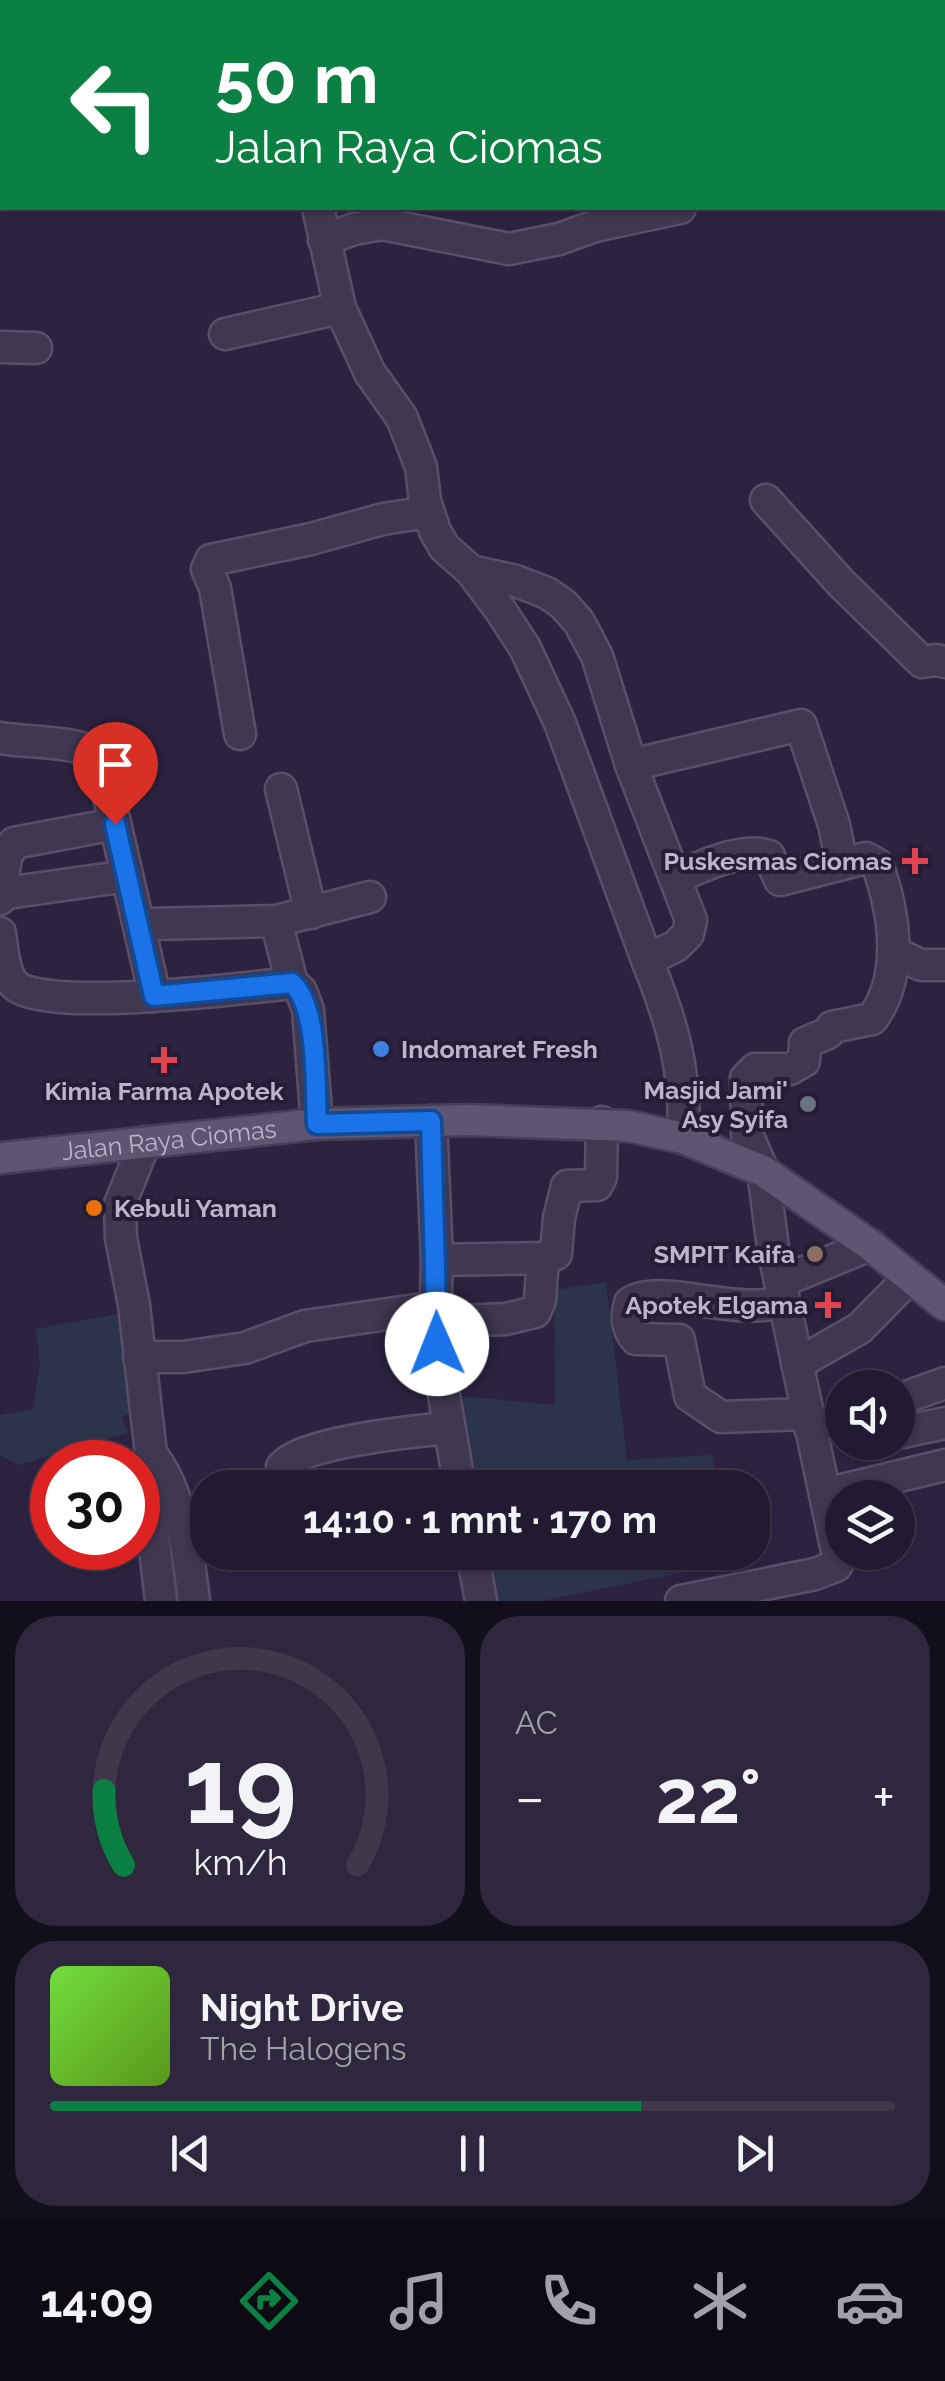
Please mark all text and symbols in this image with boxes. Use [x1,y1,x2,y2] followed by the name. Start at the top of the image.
[215,37,379,119] text: 50 m
[50,40,180,170] icon: left
[215,121,603,174] text: Jalan Raya Ciomas
[73,722,158,825] pin
[88,737,143,792] icon: arrive
[663,846,892,876] place label: Puskesmas Ciomas
[902,848,928,874] marker: Puskesmas Ciomas
[401,1034,598,1064] place label: Indomaret Fresh
[370,1038,392,1060] marker: Indomaret Fresh
[153,1049,175,1071] marker: Kimia Farma Apotek
[644,1075,788,1134] place label: Masjid Jami' Asy Syifa
[44,1076,285,1106] place label: Kimia Farma Apotek
[797,1093,819,1115] marker: Masjid Jami' Asy Syifa
[60,1113,278,1166] street label: Jalan Raya Ciomas
[114,1193,277,1223] place label: Kebuli Yaman
[83,1197,105,1219] marker: Kebuli Yaman
[654,1239,795,1269] place label: SMPIT Kaifa
[804,1243,826,1265] marker: SMPIT Kaifa
[625,1290,808,1320] place label: Apotek Elgama
[385,1292,489,1396] position arrow
[817,1294,839,1316] marker: Apotek Elgama
[825,1370,915,1570] map controls
[825,1370,915,1460] button: sound
[30,1440,160,1570] speed limit sign: 30
[825,1480,915,1570] button: layers
[303,1497,657,1542] text: 14:10 · 1 mnt · 170 m
[515,1704,558,1741] text: AC
[184,1725,296,1847] text: 19
[656,1752,761,1841] text: 22°
[515,1765,545,1830] text: −
[872,1765,895,1830] text: +
[193,1841,287,1883] text: km/h
[200,1985,404,2030] text: Night Drive
[200,2030,406,2067] text: The Halogens
[163,2126,218,2181] icon: previous
[445,2126,500,2181] icon: pause
[727,2126,782,2181] icon: next
[234,2266,304,2336] icon: directions
[384,2266,454,2336] icon: music
[534,2266,604,2336] icon: phone
[685,2266,755,2336] icon: climate
[835,2266,905,2336] icon: car
[40,2275,153,2328] text: 14:09

